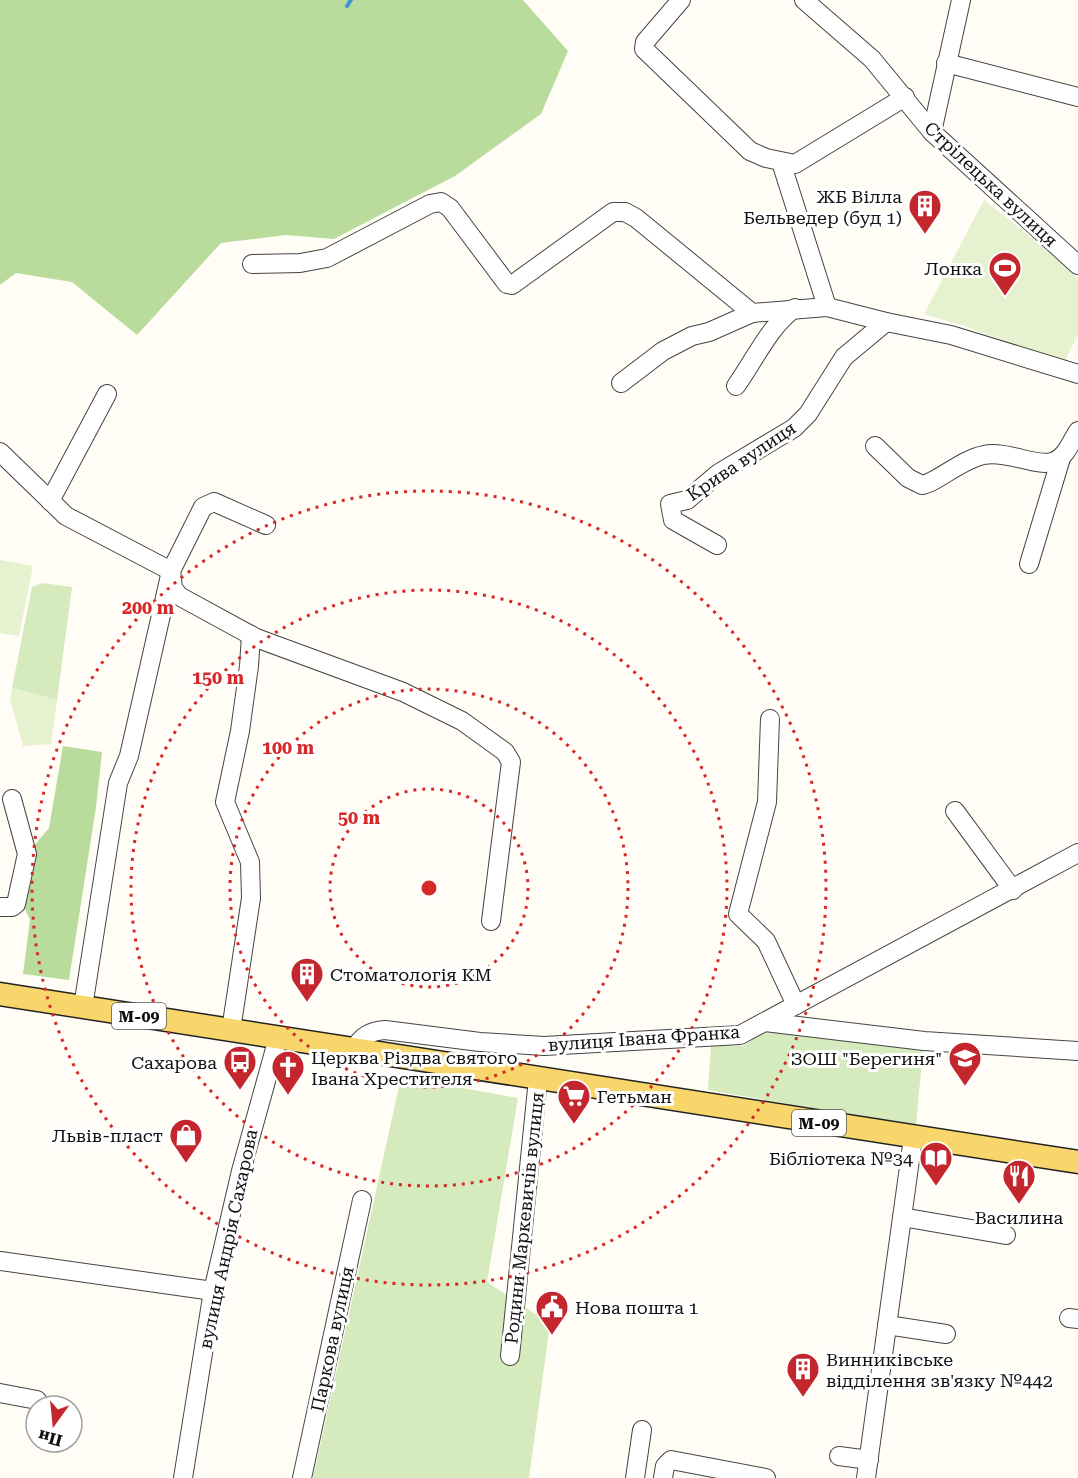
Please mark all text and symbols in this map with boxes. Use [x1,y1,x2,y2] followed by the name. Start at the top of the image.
[920,117,1062,251] street label: Стрілецька вулиця
[743,186,902,228] place label: ЖБ Вілла Бельведер (буд 1)
[907,188,943,235] building icon: ЖБ Вілла Бельведер (буд 1)
[987,250,1023,297] sports icon: Лонка
[925,258,982,279] place label: Лонка
[683,417,799,505] street label: Крива вулиця
[122,597,175,618] text: 200 m
[192,667,245,688] text: 150 m
[262,737,315,758] text: 100 m
[338,807,381,828] text: 50 m
[419,878,439,898] centre of rings
[289,956,325,1003] building icon: Стоматологія KM
[330,964,492,985] place label: Стоматологія KM
[112,1003,166,1029] road number: М-09
[547,1021,741,1055] street label: вулиця Івана Франка
[947,1040,983,1087] school or university icon: ЗОШ "Берегиня"
[222,1044,258,1091] bus stop icon: Сахарова
[311,1047,518,1089] place label: Церква Різдва святого Івана Хрестителя
[791,1048,942,1069] place label: ЗОШ "Берегиня"
[270,1049,306,1096] church icon: Церква Різдва святого Івана Хрестителя
[131,1052,217,1073] place label: Сахарова
[556,1078,592,1125] supermarket icon: Гетьман
[597,1086,672,1107] place label: Гетьман
[500,1091,548,1345] street label: Родини Маркевичів вулиця
[792,1110,846,1136] road number: М-09
[168,1117,204,1164] shop icon: Львів-пласт
[52,1125,163,1146] place label: Львів-пласт
[194,1127,262,1351] street label: вулиця Андрія Сахарова
[918,1140,954,1187] library icon: Бібліотека №34
[769,1148,913,1169] place label: Бібліотека №34
[1001,1158,1037,1205] restaurant icon: Василина
[975,1207,1064,1228] place label: Василина
[306,1264,358,1414] street label: Паркова вулиця
[534,1289,570,1336] public building icon: Нова пошта 1
[575,1297,699,1318] place label: Нова пошта 1
[826,1349,1053,1391] place label: Винниківське відділення зв'язку №442
[785,1351,821,1398] building icon: Винниківське відділення зв'язку №442
[24,1394,84,1454] north arrow
[36,1426,64,1450] text: Пн

